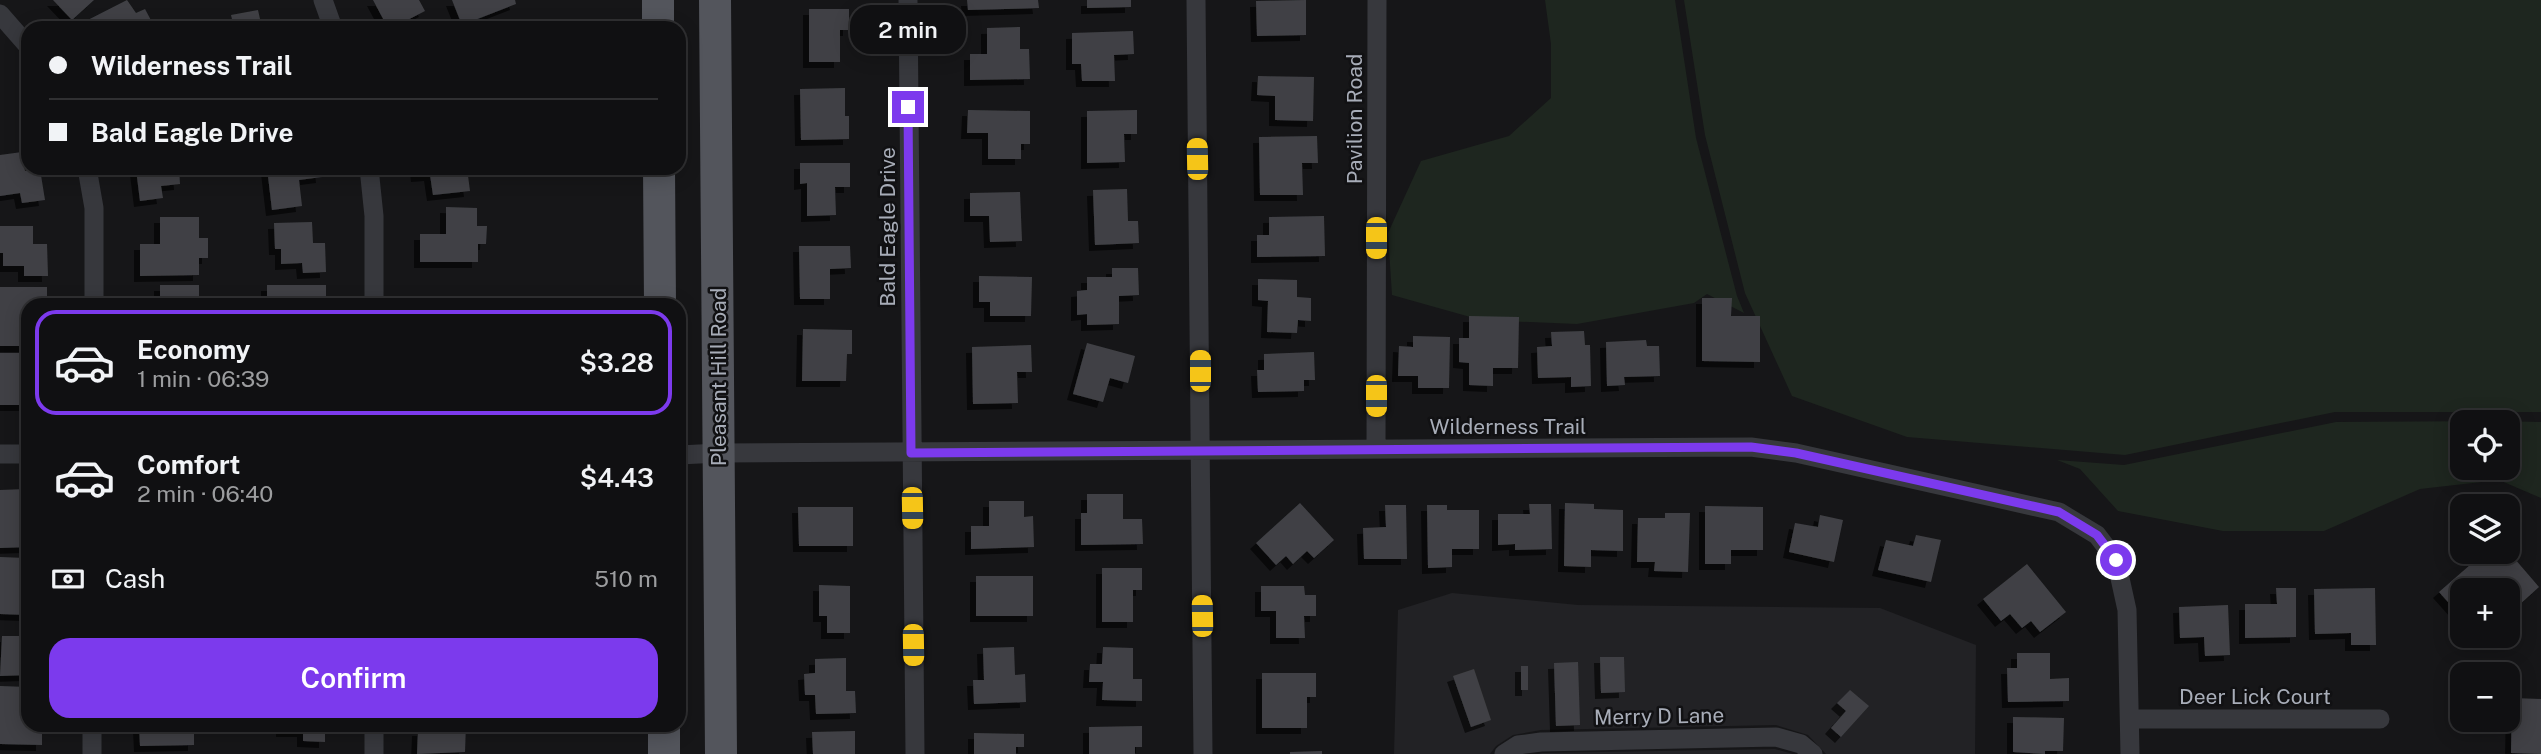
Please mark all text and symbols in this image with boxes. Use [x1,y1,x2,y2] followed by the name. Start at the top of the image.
[850,6,966,55] callout: 2 min
[878,16,938,43] text: 2 min
[91,50,292,81] text: Wilderness Trail
[1342,54,1367,184] street label: Pavilion Road
[892,91,924,123] route end
[91,117,294,148] text: Bald Eagle Drive
[1187,138,1208,180] car
[875,147,900,307] street label: Bald Eagle Drive
[1366,217,1387,259] car
[706,288,731,466] street label: Pleasant Hill Road
[53,331,116,394] icon: car
[137,334,250,365] text: Economy
[579,347,654,378] text: $3.28
[1190,350,1211,392] car
[137,365,269,392] text: 1 min · 06:39
[1366,375,1387,417] car
[2450,410,2520,732] map controls
[2450,410,2520,480] button: locate
[1430,414,1586,439] street label: Wilderness Trail
[53,446,116,509] icon: car
[137,449,240,480] text: Comfort
[580,462,654,493] text: $4.43
[137,480,273,507] text: 2 min · 06:40
[902,487,923,529] car
[2450,494,2520,564] button: layers
[2100,544,2132,576] route start
[49,560,87,598] icon: cash
[105,563,165,594] text: Cash
[594,565,658,592] text: 510 m
[2450,578,2520,648] button: +
[1192,595,1213,637] car
[903,624,924,666] car
[49,638,658,718] button: Confirm
[2450,662,2520,732] button: −
[2179,684,2331,709] street label: Deer Lick Court
[1594,702,1724,730] street label: Merry D Lane

